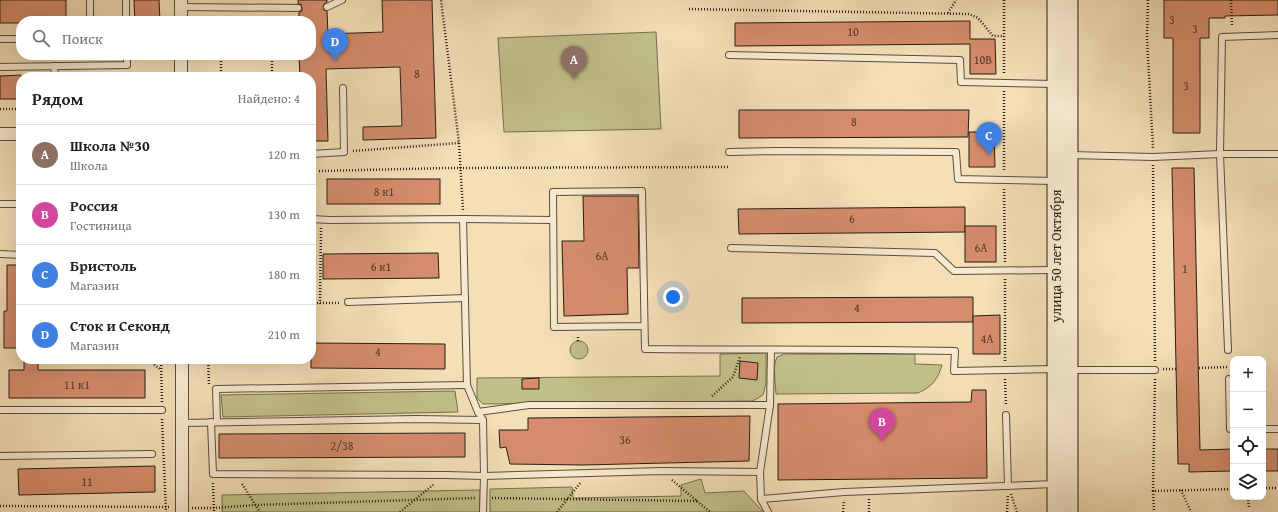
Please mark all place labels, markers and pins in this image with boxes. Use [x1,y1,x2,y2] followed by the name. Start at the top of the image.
[322,28,348,61] pin: D
[561,46,587,79] pin: A
[976,122,1002,155] pin: C
[869,408,895,441] pin: B

